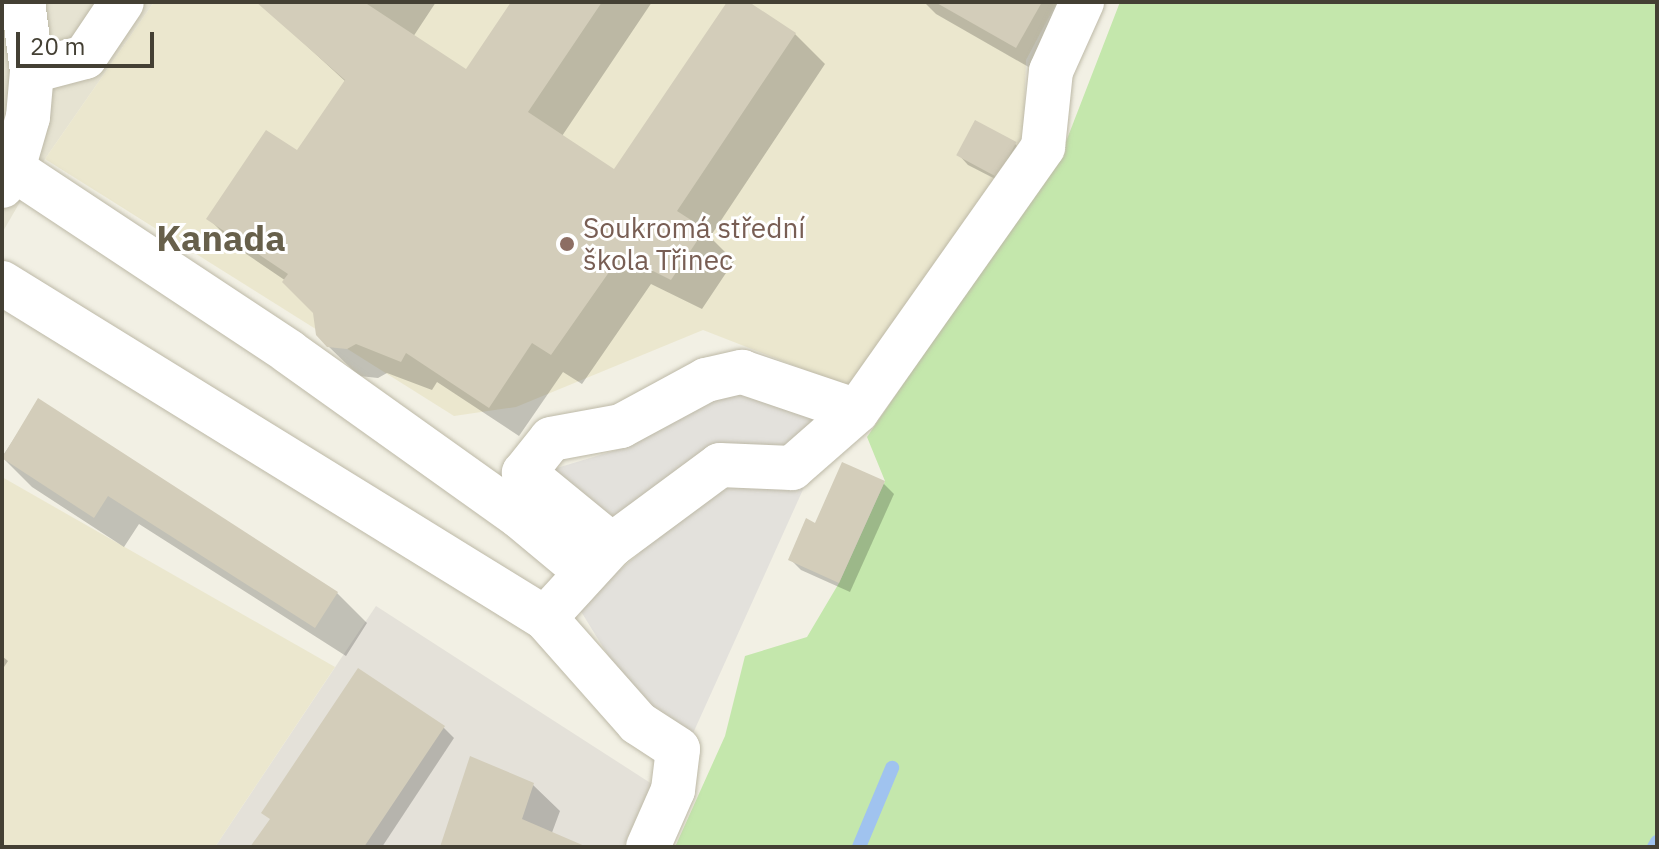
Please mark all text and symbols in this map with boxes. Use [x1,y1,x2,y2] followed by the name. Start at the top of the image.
[20,16,158,66] scale bar
[30,30,85,62] text: 20 m
[583,211,805,277] place label: Soukromá střední škola Třinec
[156,216,286,260] district label: Kanada
[558,235,576,253] marker: Soukromá střední škola Třinec

